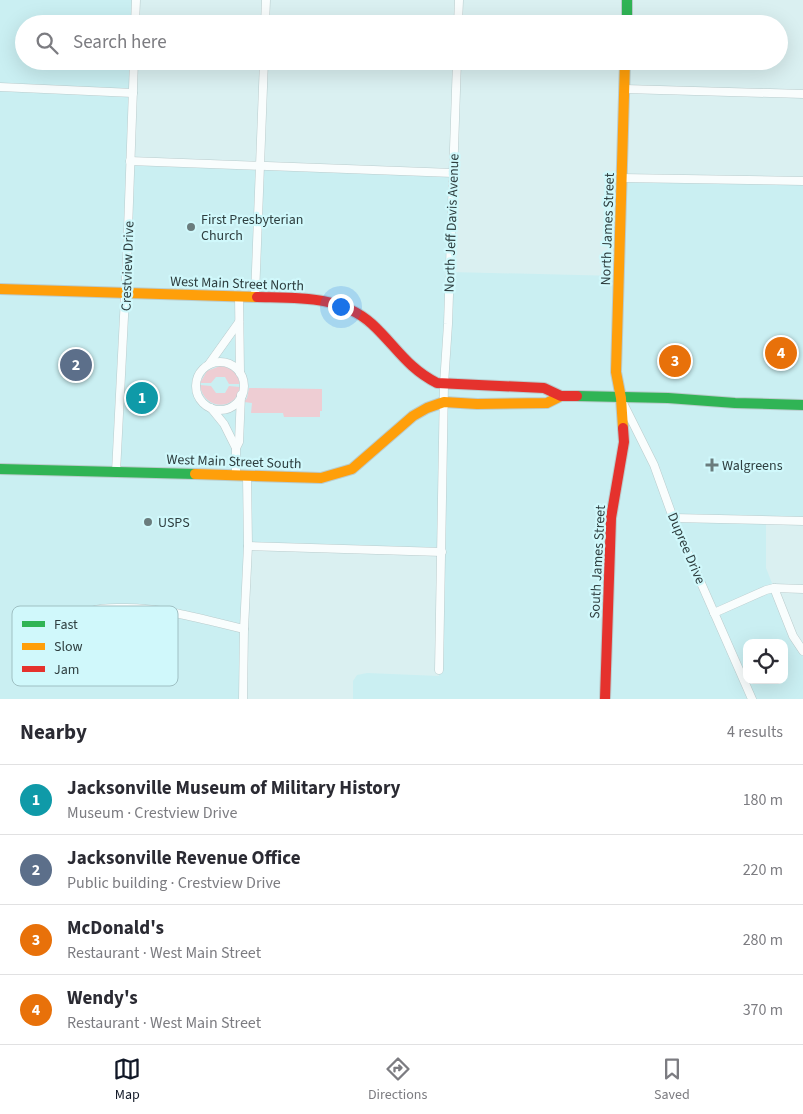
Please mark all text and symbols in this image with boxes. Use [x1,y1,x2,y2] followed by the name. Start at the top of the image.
[15,15,788,70] search box
[33,29,61,57] icon: search
[73,29,167,56] text: Search here
[440,153,464,293] street label: North Jeff Davis Avenue
[596,172,620,286] street label: North James Street
[201,210,303,246] place label: First Presbyterian Church
[116,221,140,311] street label: Crestview Drive
[185,221,197,233] marker: First Presbyterian Church
[170,272,304,296] street label: West Main Street North
[328,294,354,320] your location
[765,334,797,372] pin: 4
[659,342,691,380] pin: 3
[60,346,92,384] pin: 2
[126,379,158,417] pin: 1
[166,450,302,474] street label: West Main Street South
[722,456,783,476] place label: Walgreens
[706,459,718,471] marker: Walgreens
[585,504,611,619] street label: South James Street
[662,510,710,587] street label: Dupree Drive
[158,513,190,533] place label: USPS
[142,516,154,528] marker: USPS
[12,606,178,686] legend
[54,615,78,635] text: Fast
[54,637,83,657] text: Slow
[743,639,788,684] map controls
[743,639,788,684] button: locate
[54,660,79,680] text: Jam
[20,717,87,747] text: Nearby
[727,721,783,743] text: 4 results
[67,775,401,802] text: Jacksonville Museum of Military History
[32,789,40,811] text: 1
[743,789,783,811] text: 180 m
[67,802,237,824] text: Museum · Crestview Drive
[67,845,301,872] text: Jacksonville Revenue Office
[32,859,40,881] text: 2
[743,859,783,881] text: 220 m
[67,872,281,894] text: Public building · Crestview Drive
[67,915,164,942] text: McDonald's
[32,929,40,951] text: 3
[743,929,783,951] text: 280 m
[67,942,261,964] text: Restaurant · West Main Street
[67,985,138,1012] text: Wendy's
[32,999,40,1021] text: 4
[743,999,783,1021] text: 370 m
[67,1012,261,1034] text: Restaurant · West Main Street
[113,1055,141,1105] tab: Map
[368,1055,427,1105] tab: Directions
[654,1055,690,1105] tab: Saved

